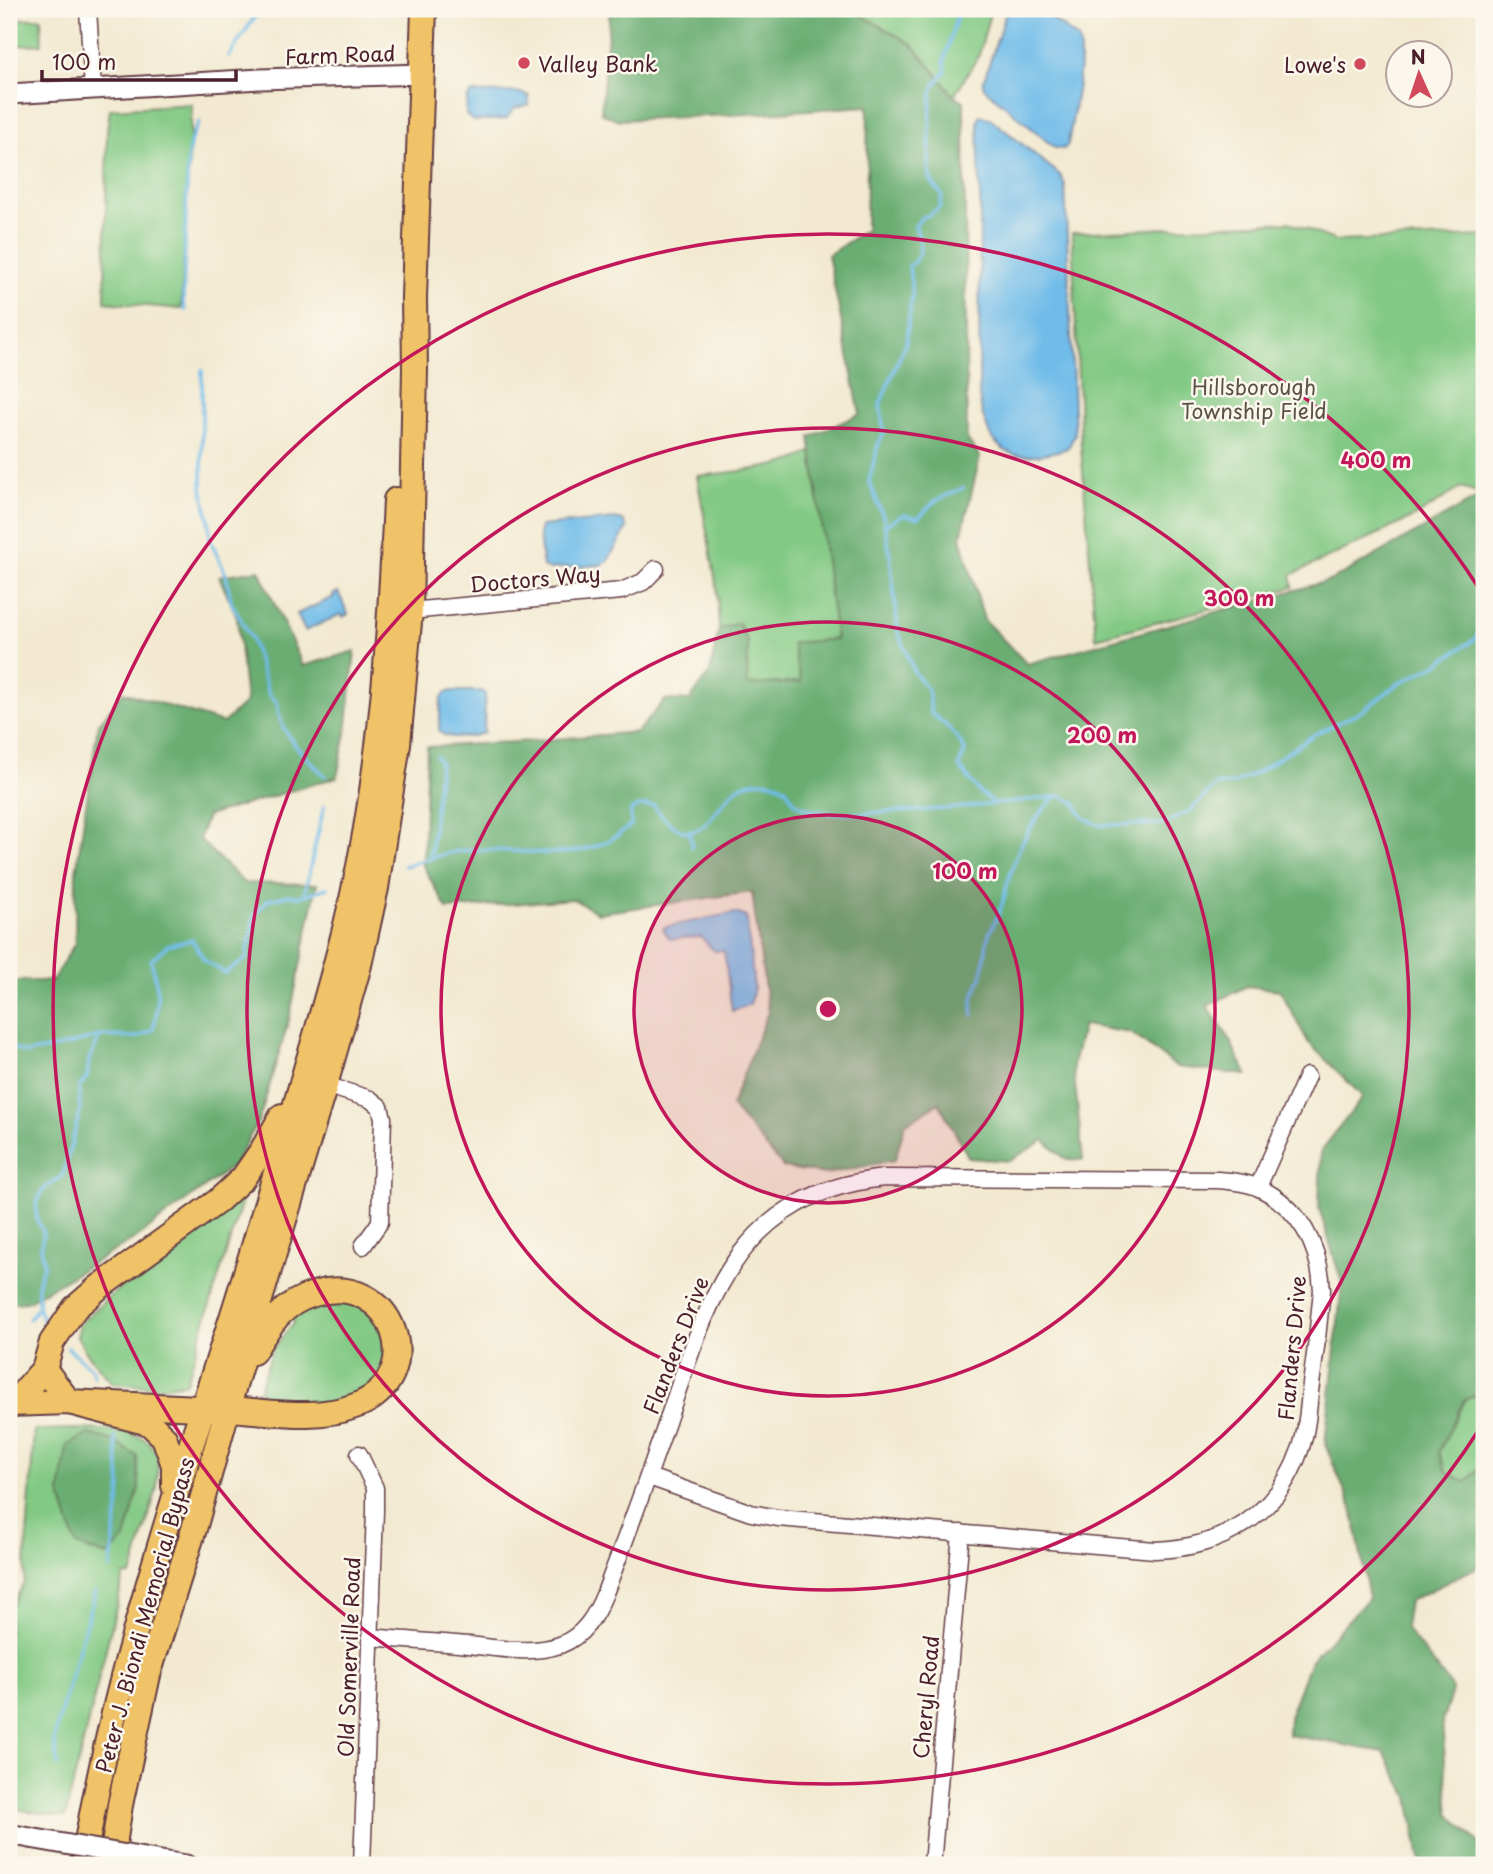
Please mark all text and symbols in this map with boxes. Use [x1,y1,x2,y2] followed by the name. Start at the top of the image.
[284,36,396,72] street label: Farm Road
[42,38,236,82] scale bar
[1384,38,1454,108] north arrow
[1410,42,1426,70] text: N
[52,45,116,77] text: 100 m
[538,47,658,79] place label: Valley Bank
[1284,48,1346,80] place label: Lowe's
[516,55,532,71] marker: Valley Bank
[1352,56,1368,72] marker: Lowe's
[1181,370,1327,426] park label: Hillsborough Township Field
[1341,443,1411,475] text: 400 m
[468,556,602,600] street label: Doctors Way
[1204,581,1274,613] text: 300 m
[1067,718,1137,750] text: 200 m
[932,854,998,886] text: 100 m
[816,997,840,1021] centre of rings
[634,1271,716,1419] street label: Flanders Drive
[1269,1274,1313,1422] street label: Flanders Drive
[86,1453,202,1777] street label: Peter J. Biondi Memorial Bypass
[329,1556,367,1758] street label: Old Somerville Road
[904,1634,946,1760] street label: Cheryl Road

